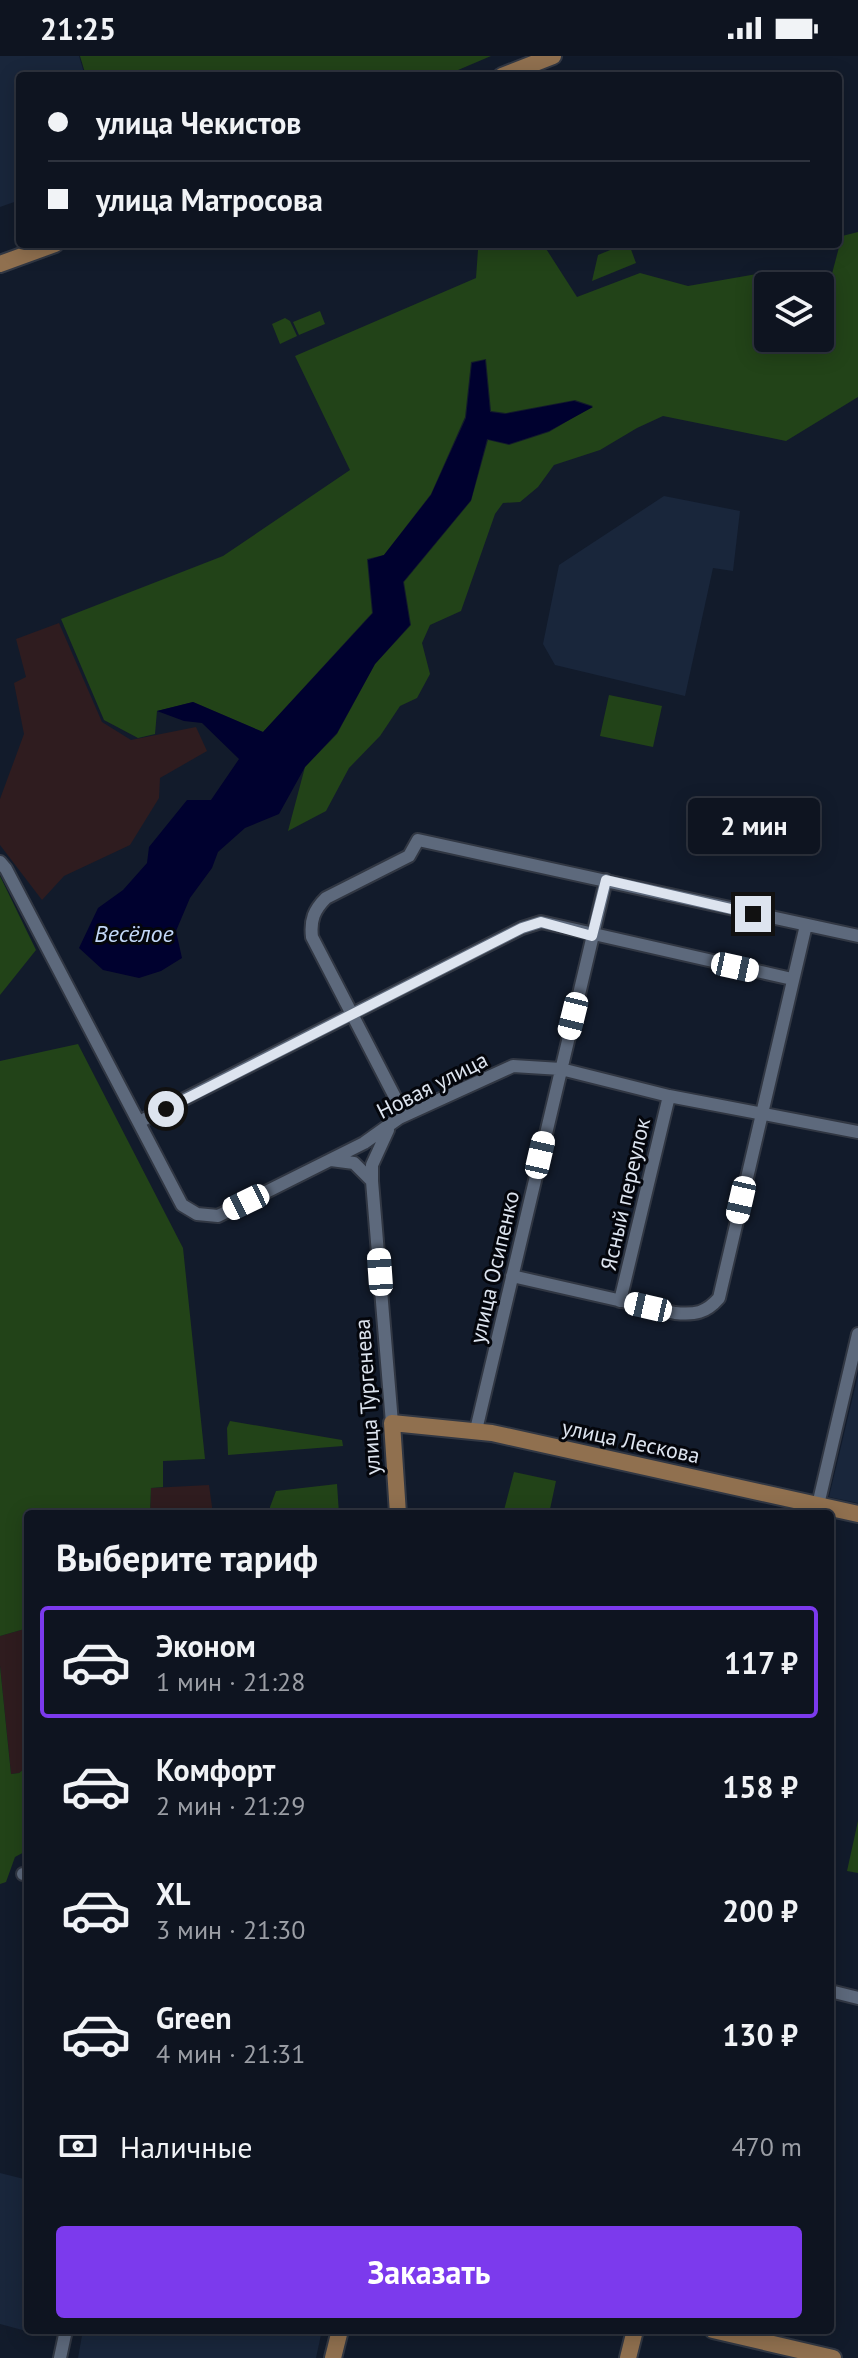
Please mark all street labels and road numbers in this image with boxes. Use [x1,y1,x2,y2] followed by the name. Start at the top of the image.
[372,1045,492,1125] street label: Новая улица
[594,1115,656,1273] street label: Ясный переулок
[463,1188,525,1346] street label: улица Осипенко
[348,1318,386,1476] street label: улица Тургенева
[560,1413,702,1469] street label: улица Лескова

